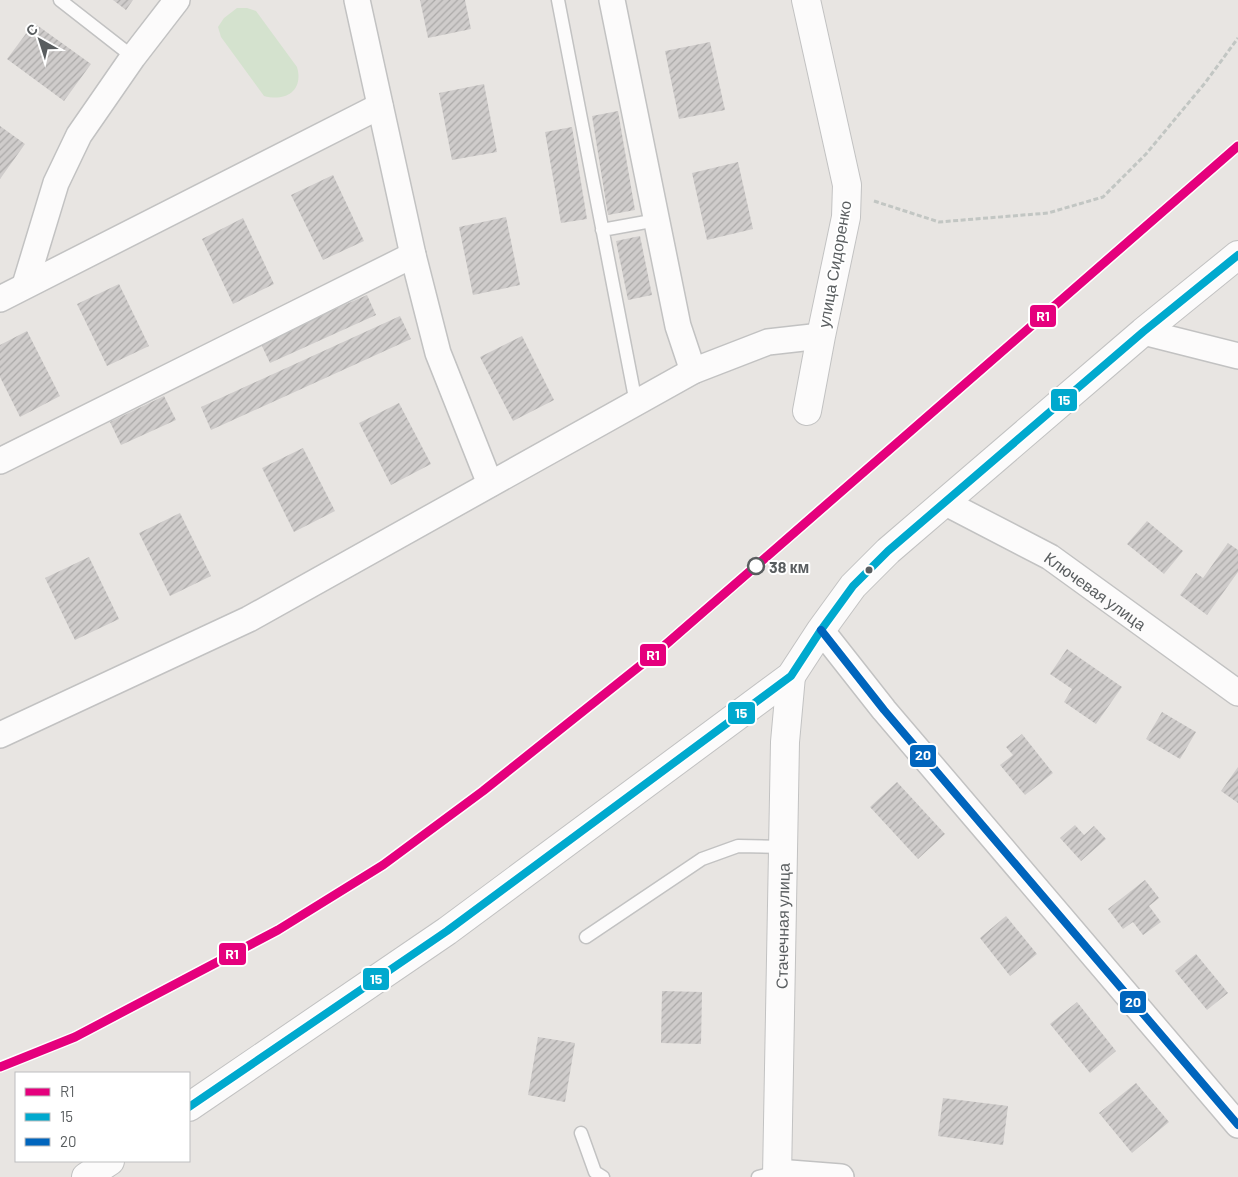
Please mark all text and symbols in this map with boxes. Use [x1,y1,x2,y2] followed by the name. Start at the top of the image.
[15,15,65,65] north arrow
[22,20,41,39] text: С
[813,199,855,329] street label: улица Сидоренко
[1029,304,1057,328] line badge: R1
[1036,307,1050,324] text: R1
[1050,388,1078,412] line badge: 15
[1058,391,1071,408] text: 15
[1041,547,1150,633] street label: Ключевая улица
[747,557,765,575] marker: 38 км
[769,557,809,576] place label: 38 км
[864,565,874,575] unlabelled marker
[639,643,667,667] line badge: R1
[646,646,660,663] text: R1
[727,701,756,725] line badge: 15
[735,704,748,721] text: 15
[909,744,937,768] line badge: 20
[915,746,931,763] text: 20
[771,863,792,989] street label: Стачечная улица
[218,942,247,966] line badge: R1
[225,945,239,962] text: R1
[362,967,390,991] line badge: 15
[370,970,383,987] text: 15
[1119,990,1147,1014] line badge: 20
[1125,993,1141,1010] text: 20
[15,1072,190,1162] legend
[60,1082,74,1100] text: R1
[60,1107,73,1125] text: 15
[60,1132,77,1150] text: 20

